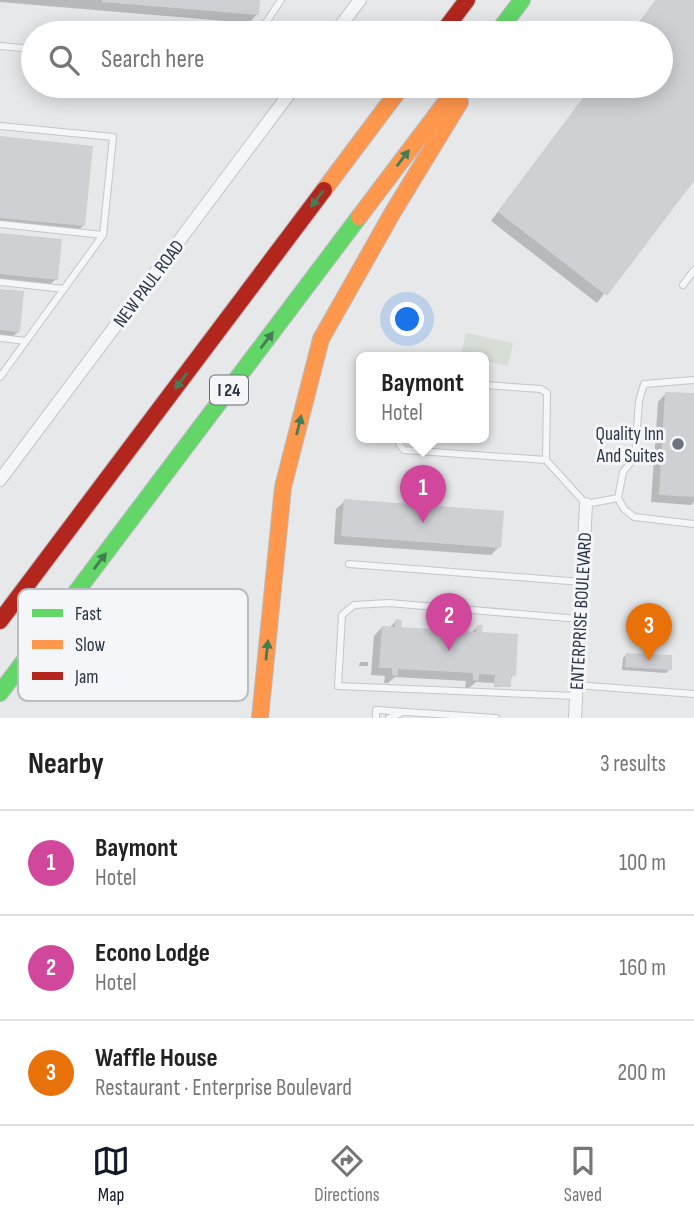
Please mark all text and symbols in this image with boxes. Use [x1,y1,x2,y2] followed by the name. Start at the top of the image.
[21,21,673,98] search box
[45,41,83,79] icon: search
[101,44,204,75] text: Search here
[396,149,410,167] one-way arrow
[311,190,325,208] one-way arrow
[109,236,189,332] street label: NEW PAUL ROAD
[390,302,424,336] your location
[259,331,273,349] one-way arrow
[356,352,489,443] popup
[381,368,464,399] text: Baymont
[174,372,188,390] one-way arrow
[210,376,248,404] road number: I 24
[381,399,423,427] text: Hotel
[294,414,305,436] one-way arrow
[596,423,664,468] place label: Quality Inn And Suites
[670,436,686,452] marker: Quality Inn And Suites
[400,465,446,523] pin: 1
[566,532,597,690] street label: ENTERPRISE BOULEVARD
[93,552,107,570] one-way arrow
[18,589,248,701] legend
[426,593,472,651] pin: 2
[75,603,102,626] text: Fast
[626,603,672,661] pin: 3
[75,634,105,657] text: Slow
[262,639,273,661] one-way arrow
[74,666,98,689] text: Jam
[28,746,104,782] text: Nearby
[600,750,666,778] text: 3 results
[95,833,178,864] text: Baymont
[46,849,56,877] text: 1
[619,849,666,877] text: 100 m
[95,864,137,892] text: Hotel
[95,938,210,969] text: Econo Lodge
[46,954,56,982] text: 2
[619,954,666,982] text: 160 m
[95,969,137,997] text: Hotel
[95,1043,218,1074] text: Waffle House
[46,1059,56,1087] text: 3
[618,1059,666,1087] text: 200 m
[95,1074,352,1102] text: Restaurant · Enterprise Boulevard
[92,1142,130,1207] tab: Map
[314,1142,380,1207] tab: Directions
[564,1142,602,1207] tab: Saved

